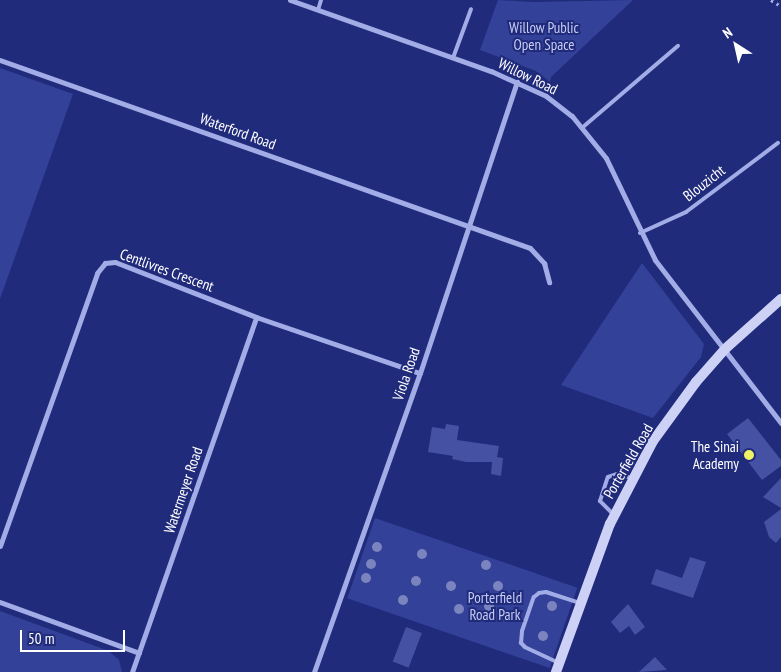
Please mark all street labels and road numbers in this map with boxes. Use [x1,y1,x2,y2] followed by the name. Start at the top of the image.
[495,54,561,98] street label: Willow Road
[198,109,278,153] street label: Waterford Road
[679,161,729,205] street label: Blouzicht
[118,245,216,295] street label: Centlivres Crescent
[389,345,423,403] street label: Viola Road
[599,421,657,501] street label: Porterfield Road
[160,444,206,536] street label: Watermeyer Road

